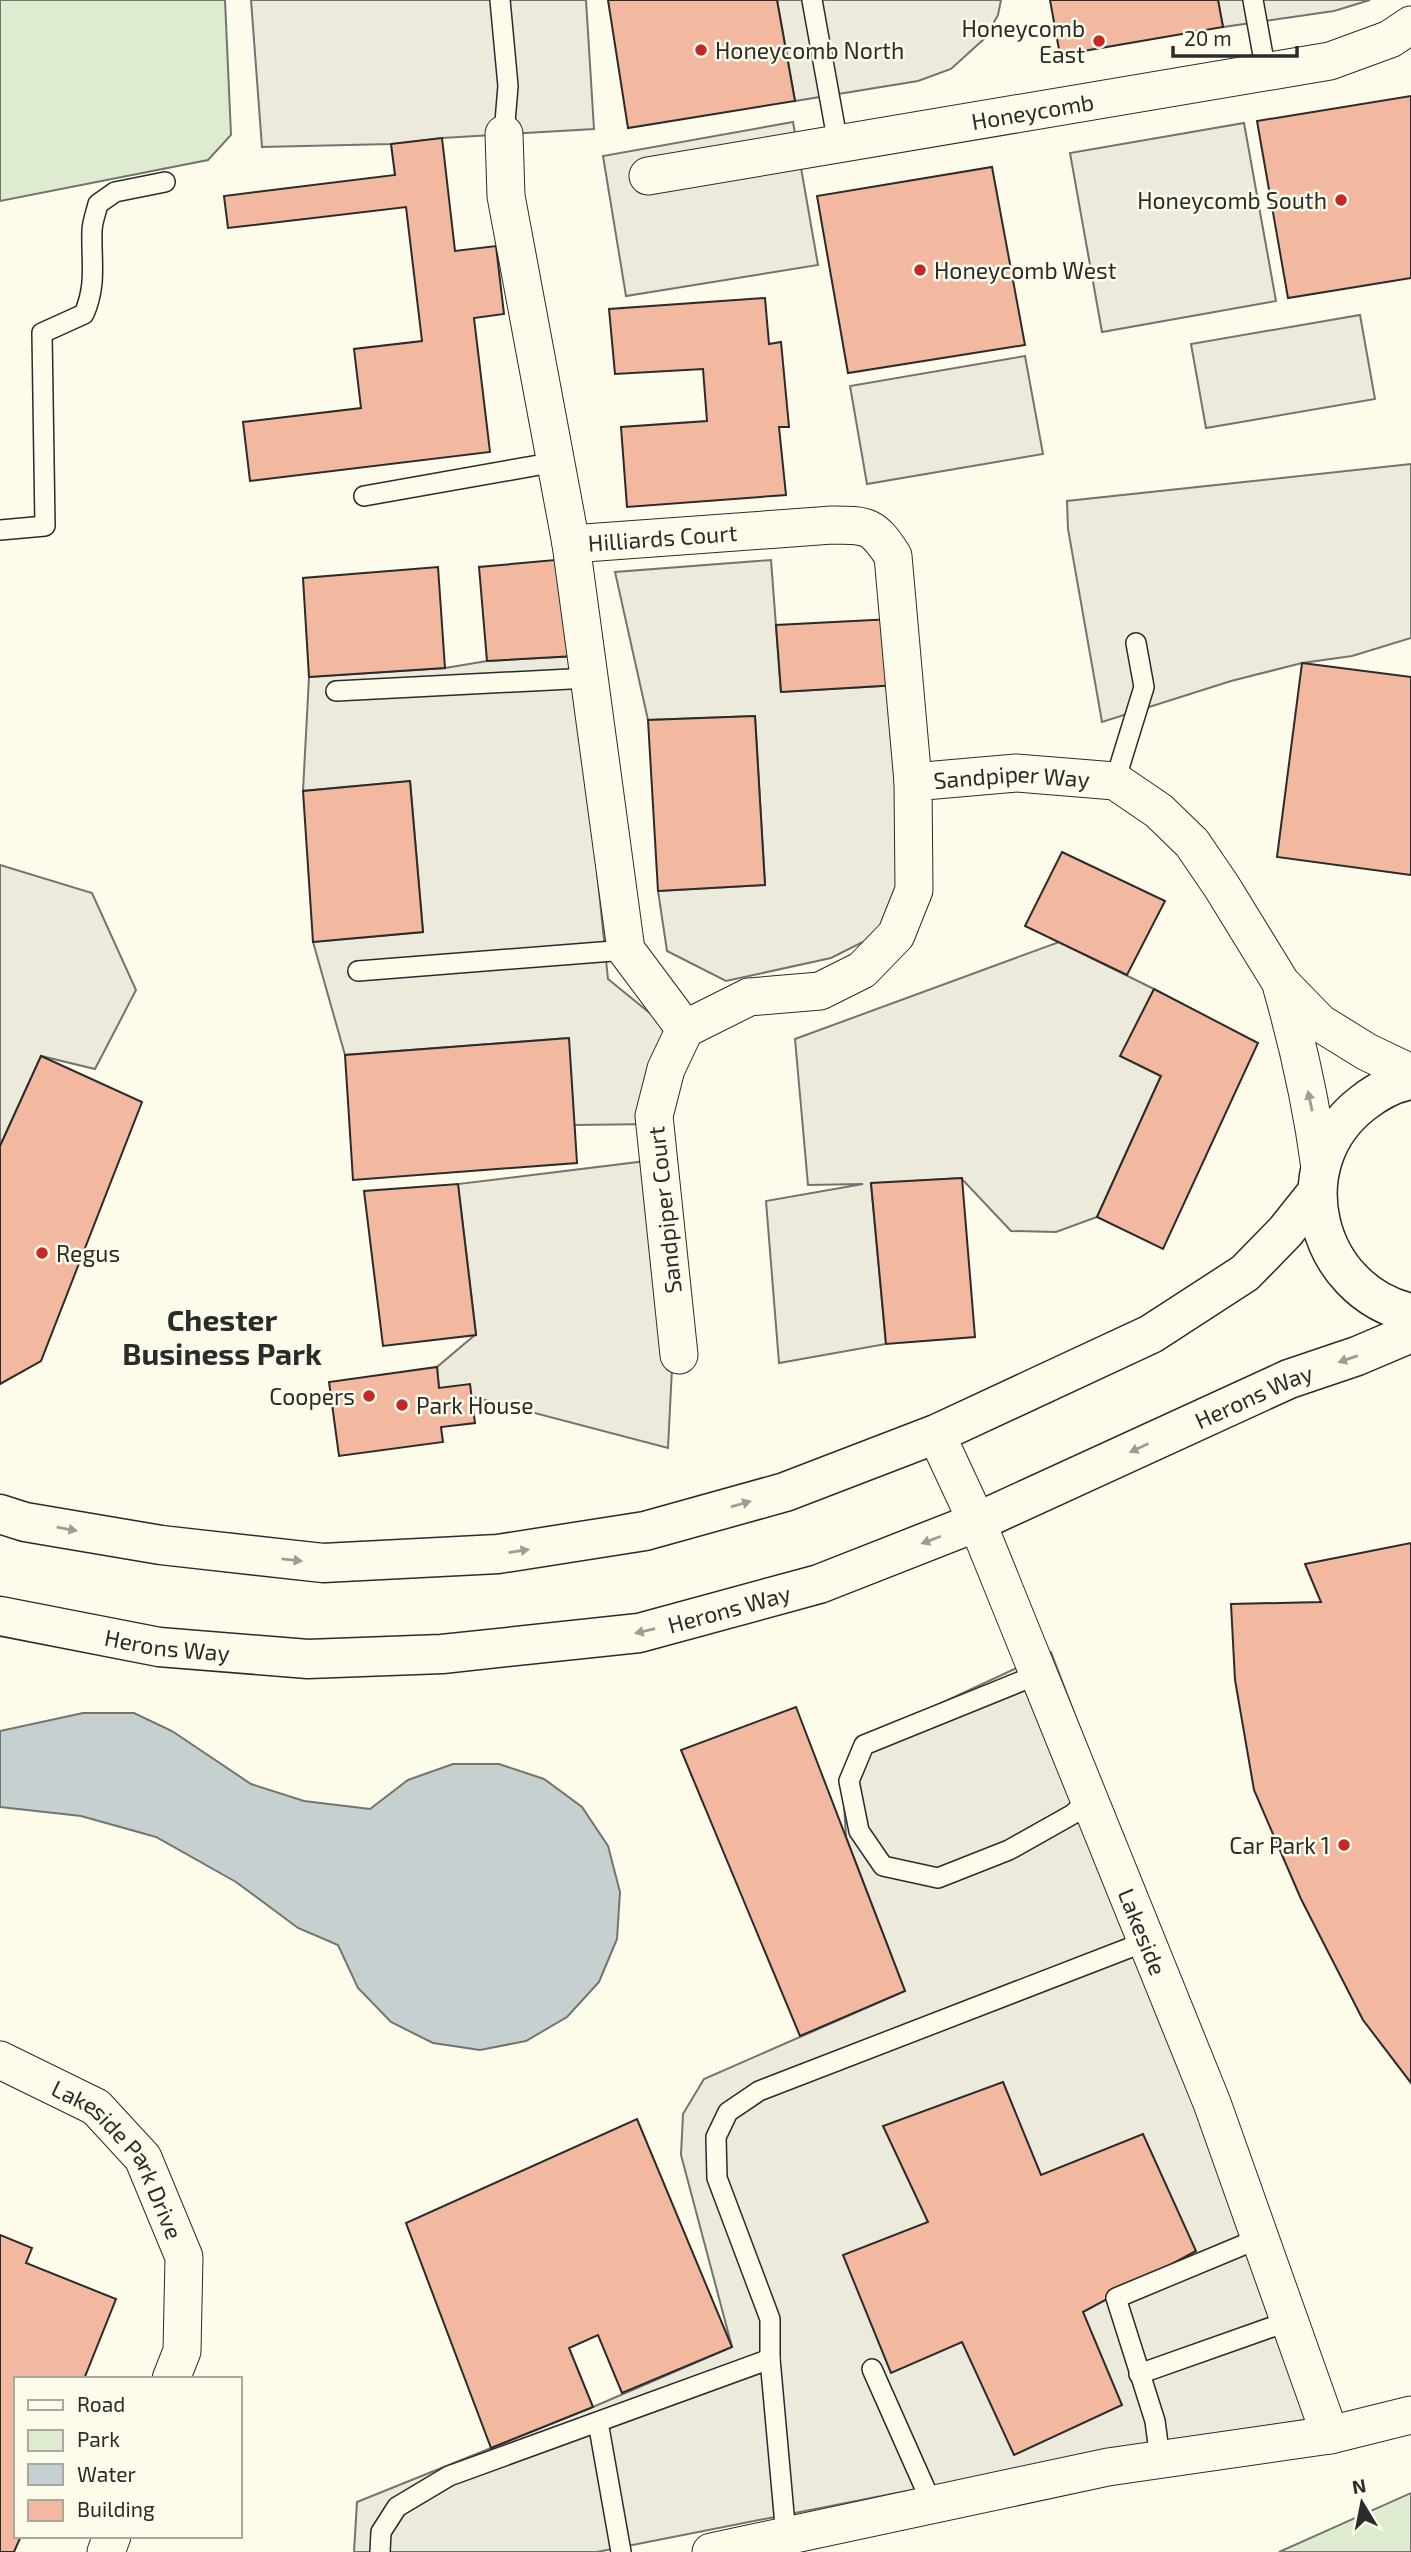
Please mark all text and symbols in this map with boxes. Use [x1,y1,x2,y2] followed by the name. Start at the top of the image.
[962,14,1085,68] place label: Honeycomb East
[1173,14,1297,58] scale bar
[1184,25,1232,50] text: 20 m
[1091,33,1107,49] marker: Honeycomb East
[715,36,904,64] place label: Honeycomb North
[693,42,709,58] marker: Honeycomb North
[969,87,1096,135] street label: Honeycomb
[1137,186,1327,214] place label: Honeycomb South
[1333,192,1349,208] marker: Honeycomb South
[934,256,1117,284] place label: Honeycomb West
[912,262,928,278] marker: Honeycomb West
[587,518,738,557] street label: Hilliards Court
[932,759,1091,794] street label: Sandpiper Way
[1304,1090,1315,1112] one-way arrow
[641,1125,687,1295] street label: Sandpiper Court
[56,1239,120,1267] place label: Regus
[34,1245,50,1261] marker: Regus
[122,1301,322,1371] district label: Chester Business Park
[1337,1354,1358,1365] one-way arrow
[1190,1358,1316,1434] street label: Herons Way
[269,1382,355,1410] place label: Coopers
[361,1388,377,1404] marker: Coopers
[416,1391,534,1419] place label: Park House
[394,1397,410,1413] marker: Park House
[1129,1442,1149,1454] one-way arrow
[731,1499,752,1509] one-way arrow
[56,1524,78,1535] one-way arrow
[920,1535,941,1546] one-way arrow
[508,1545,530,1556] one-way arrow
[281,1555,303,1566] one-way arrow
[665,1578,794,1639] street label: Herons Way
[102,1623,231,1667] street label: Herons Way
[633,1625,655,1636] one-way arrow
[1229,1831,1330,1859] place label: Car Park 1
[1336,1837,1352,1853] marker: Car Park 1
[1113,1884,1173,1979] street label: Lakeside
[47,2074,189,2243] street label: Lakeside Park Drive
[14,2377,242,2538] legend
[77,2391,125,2416] text: Road
[77,2426,120,2451] text: Park
[77,2461,136,2486] text: Water
[1327,2468,1397,2538] north arrow
[1350,2473,1368,2498] text: N
[77,2496,155,2521] text: Building

